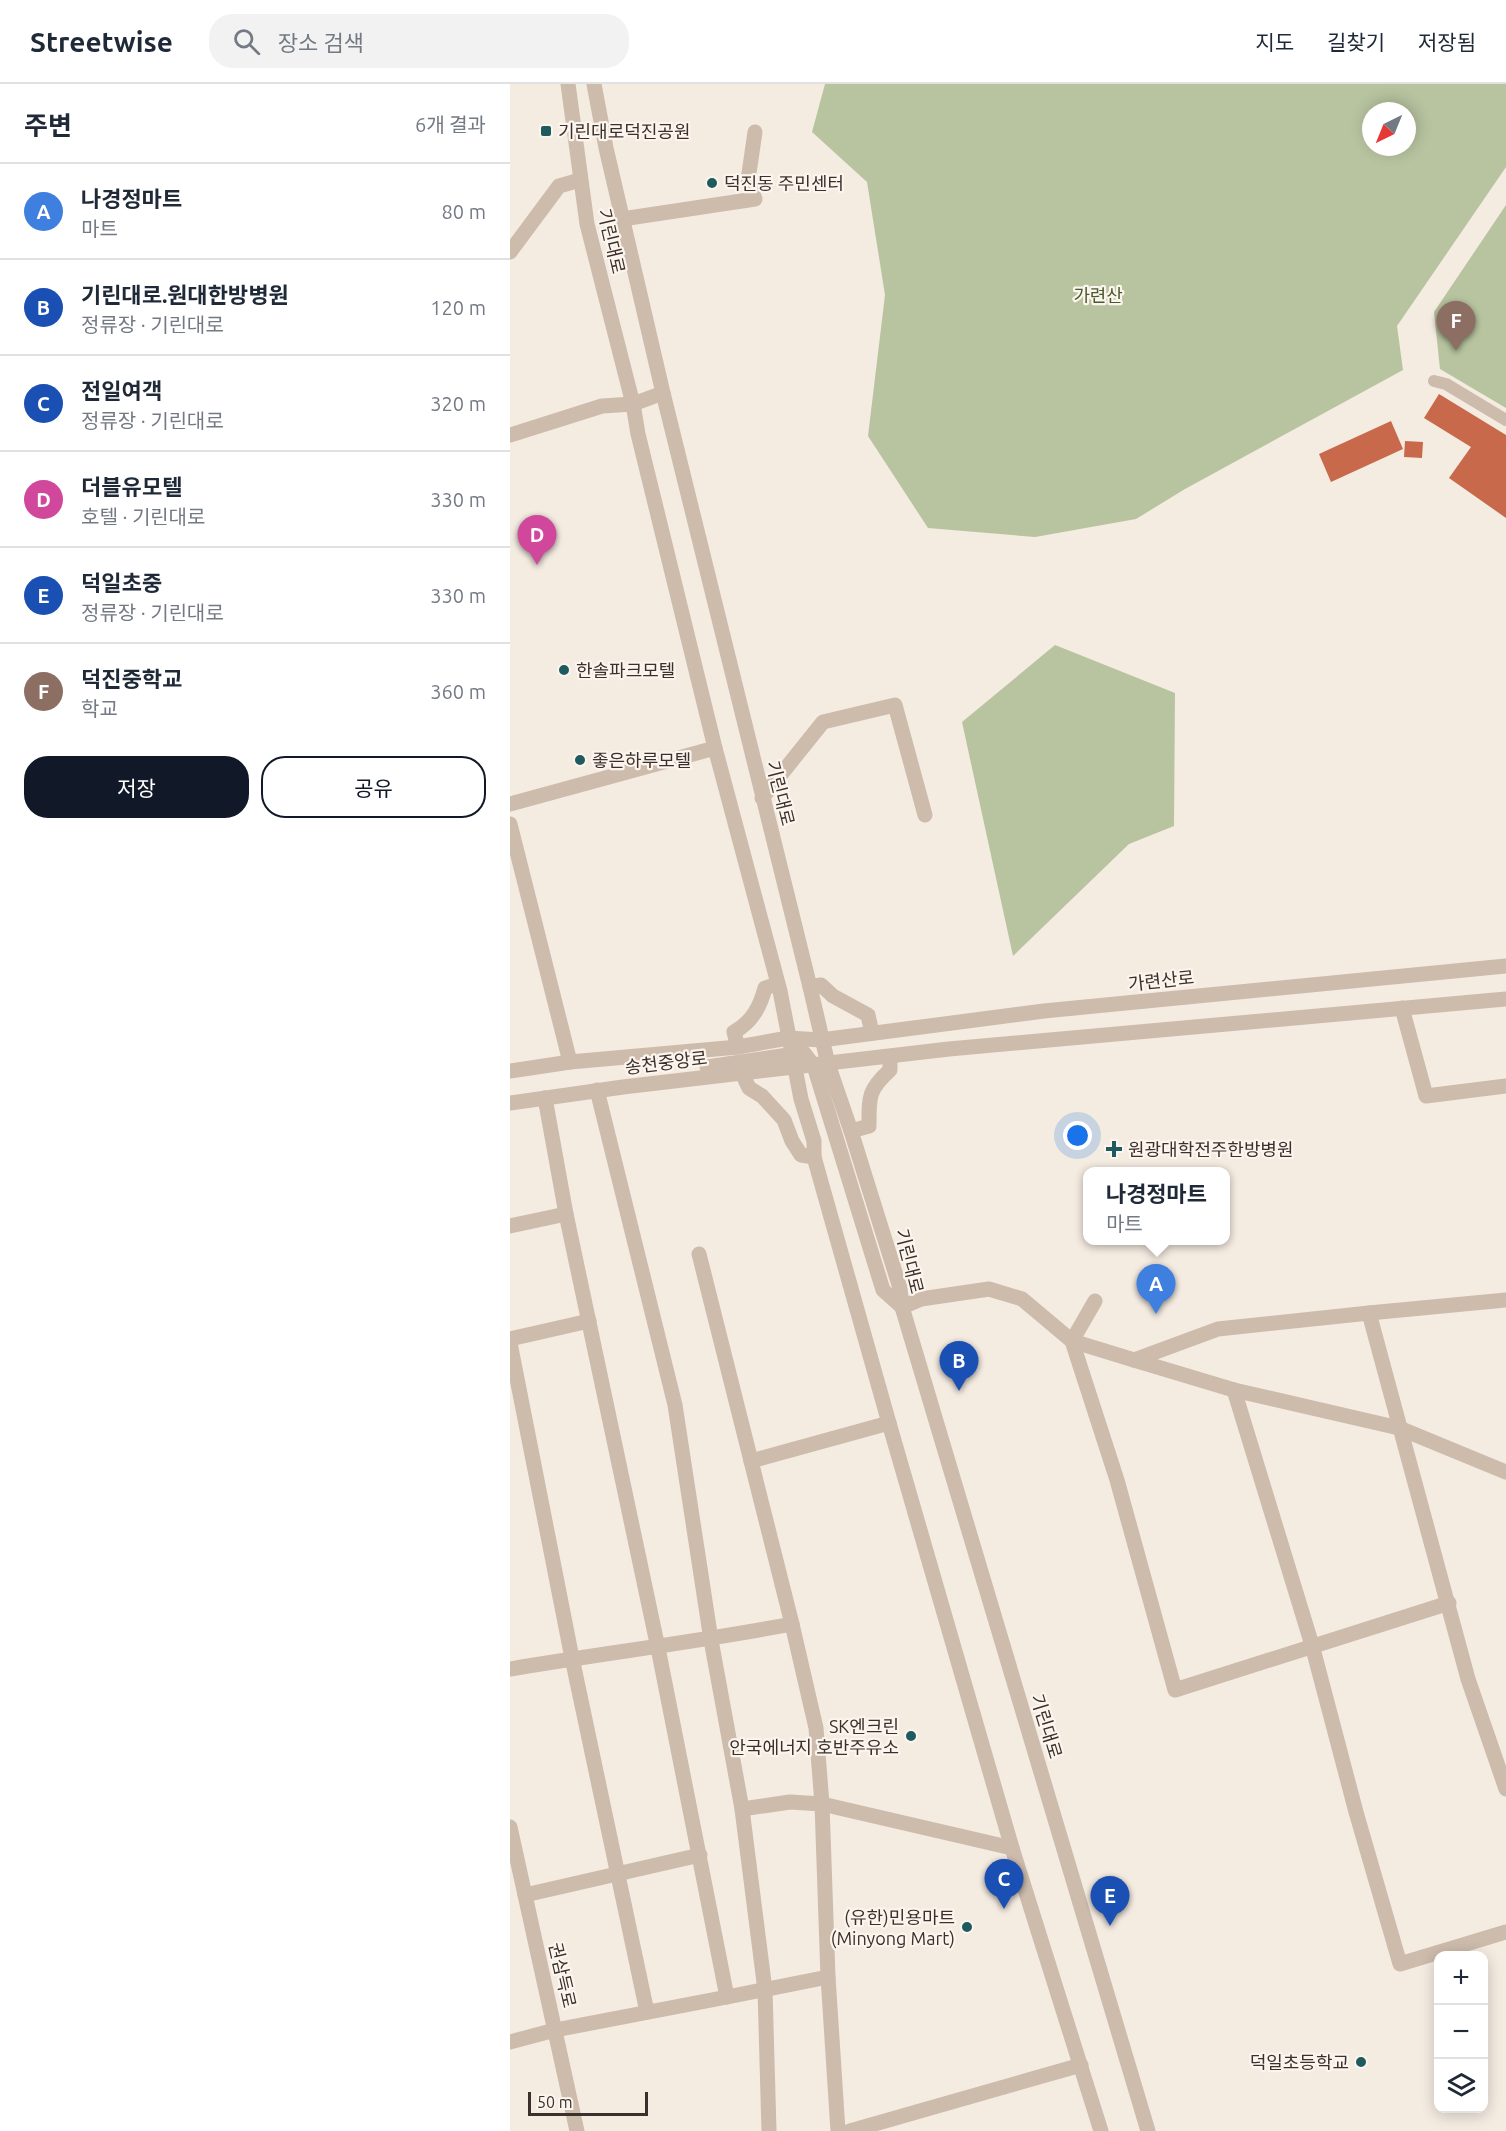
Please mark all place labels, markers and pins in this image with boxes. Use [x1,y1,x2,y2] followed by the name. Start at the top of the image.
[558,121,690,141] place label: 기린대로덕진공원
[539,124,553,138] marker: 기린대로덕진공원
[724,173,844,193] place label: 덕진동 주민센터
[705,176,719,190] marker: 덕진동 주민센터
[1436,302,1476,351] pin: F
[518,516,556,565] pin: D
[576,660,675,680] place label: 한솔파크모텔
[557,663,571,677] marker: 한솔파크모텔
[592,750,691,770] place label: 좋은하루모텔
[573,753,587,767] marker: 좋은하루모텔
[1128,1139,1294,1159] place label: 원광대학전주한방병원
[1105,1140,1123,1158] marker: 원광대학전주한방병원
[1136,1264,1176,1314] pin: A
[940,1342,978,1391] pin: B
[729,1716,899,1757] place label: SK엔크린 안국에너지 호반주유소
[904,1729,918,1743] marker: SK엔크린 안국에너지 호반주유소
[984,1860,1024,1909] pin: C
[1090,1876,1130,1926] pin: E
[831,1907,955,1949] place label: (유한)민용마트 (Minyong Mart)
[960,1920,974,1934] marker: (유한)민용마트 (Minyong Mart)
[1250,2052,1349,2072] place label: 덕일초등학교
[1354,2055,1368,2069] marker: 덕일초등학교

